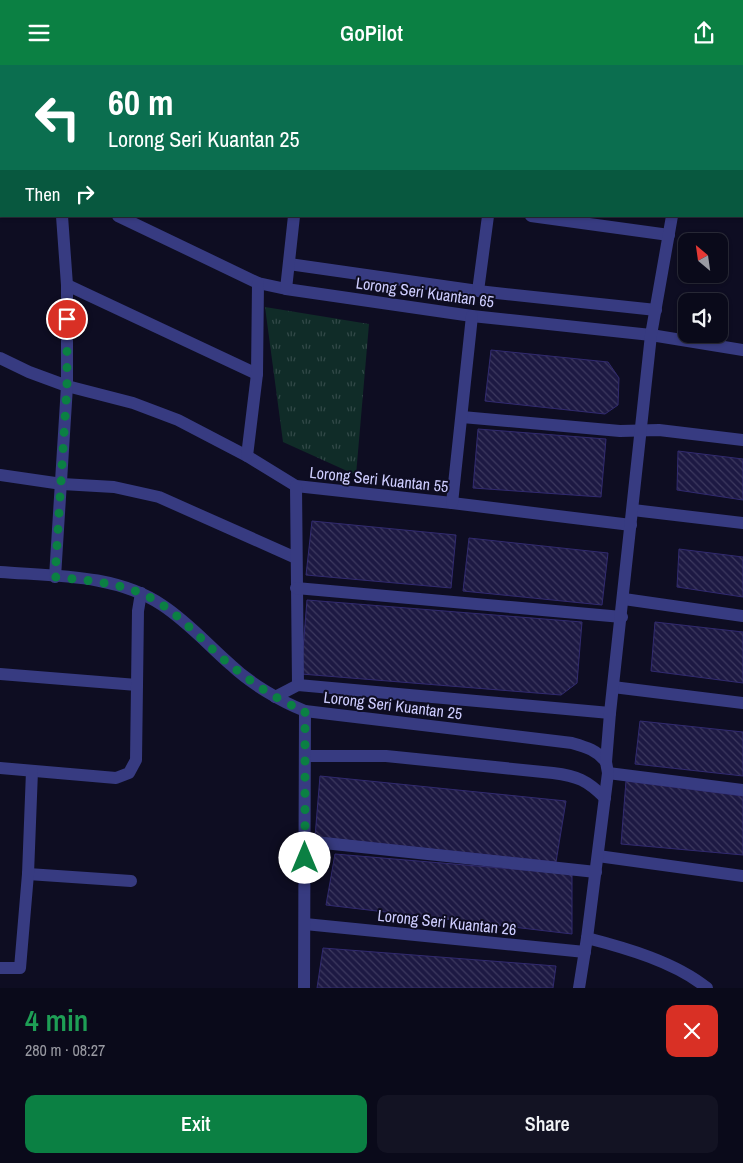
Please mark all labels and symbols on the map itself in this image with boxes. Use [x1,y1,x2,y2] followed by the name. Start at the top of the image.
[678,233,728,283] north arrow
[354,271,496,313] street label: Lorong Seri Kuantan 65
[46,298,88,340] pin
[309,461,449,497] street label: Lorong Seri Kuantan 55
[323,686,463,724] street label: Lorong Seri Kuantan 25
[278,831,330,883] position arrow
[377,904,517,940] street label: Lorong Seri Kuantan 26

